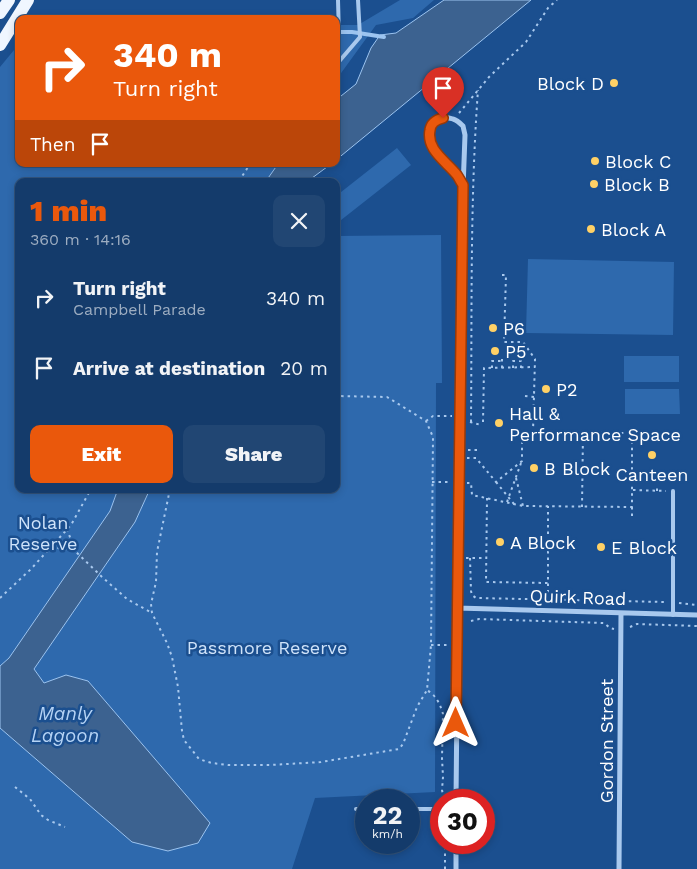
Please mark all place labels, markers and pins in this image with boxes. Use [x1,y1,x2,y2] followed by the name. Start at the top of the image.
[422,67,464,118] pin
[537,73,604,94] place label: Block D
[608,77,620,89] marker: Block D
[605,151,671,172] place label: Block C
[589,155,601,167] marker: Block C
[604,174,670,195] place label: Block B
[588,178,600,190] marker: Block B
[601,219,666,240] place label: Block A
[585,223,597,235] marker: Block A
[503,318,525,339] place label: P6
[487,322,499,334] marker: P6
[505,341,526,362] place label: P5
[489,345,501,357] marker: P5
[556,379,577,400] place label: P2
[540,383,552,395] marker: P2
[509,403,681,445] place label: Hall & Performance Space
[493,417,505,429] marker: Hall & Performance Space
[646,449,658,461] marker: Canteen
[544,458,610,479] place label: B Block
[528,462,540,474] marker: B Block
[615,464,689,485] place label: Canteen
[510,532,576,553] place label: A Block
[494,536,506,548] marker: A Block
[611,537,677,558] place label: E Block
[595,541,607,553] marker: E Block

